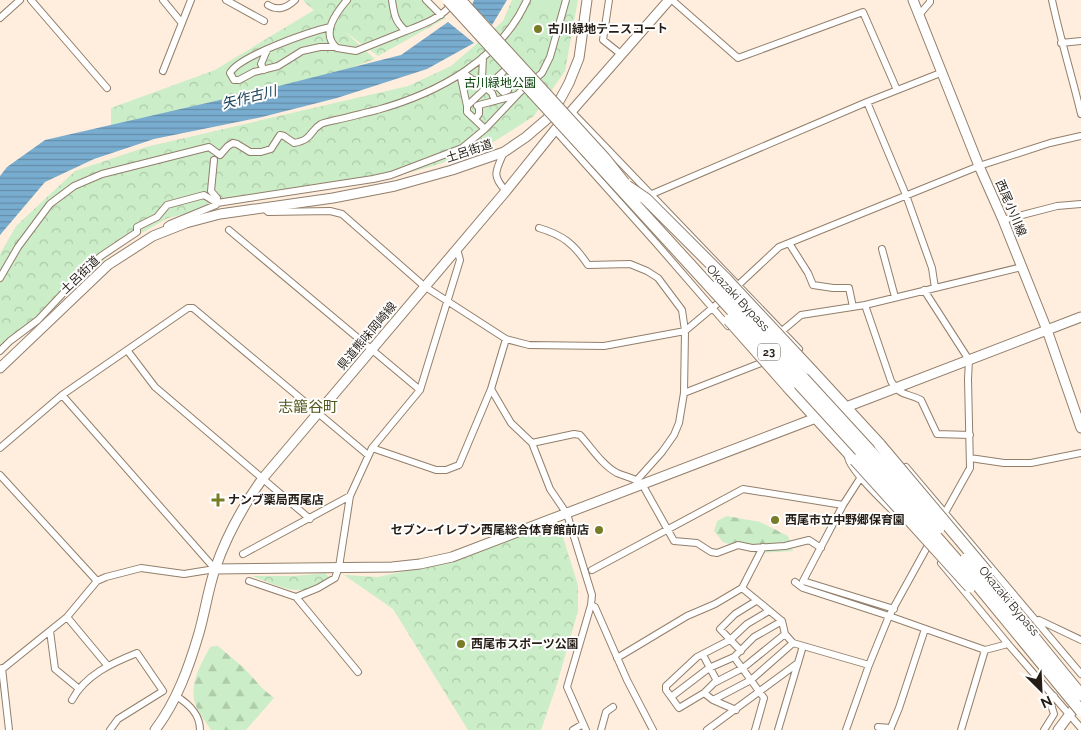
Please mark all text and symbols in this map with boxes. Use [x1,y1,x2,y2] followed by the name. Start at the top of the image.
[548,22,668,36] place label: 古川緑地テニスコート
[532,23,544,35] marker: 古川緑地テニスコート
[464,76,536,90] park label: 古川緑地公園
[220,82,280,112] water label: 矢作古川
[444,137,494,165] street label: 土呂街道
[993,178,1029,238] street label: 西尾小川線
[58,253,102,297] street label: 土呂街道
[703,262,773,334] street label: Okazaki Bypass
[335,299,399,373] street label: 県道熊味岡崎線
[758,344,780,361] road number: 23
[278,398,338,416] district label: 志籠谷町
[228,493,324,507] place label: ナンブ薬局西尾店
[212,494,224,506] marker: ナンブ薬局西尾店
[785,513,905,527] place label: 西尾市立中野郷保育園
[769,514,781,526] marker: 西尾市立中野郷保育園
[391,523,589,537] place label: セブン−イレブン西尾総合体育館前店
[593,524,605,536] marker: セブン−イレブン西尾総合体育館前店
[976,563,1042,639] street label: Okazaki Bypass
[471,637,579,651] place label: 西尾市スポーツ公園
[455,638,467,650] marker: 西尾市スポーツ公園
[1016,665,1066,715] north arrow
[1038,692,1054,711] text: N

